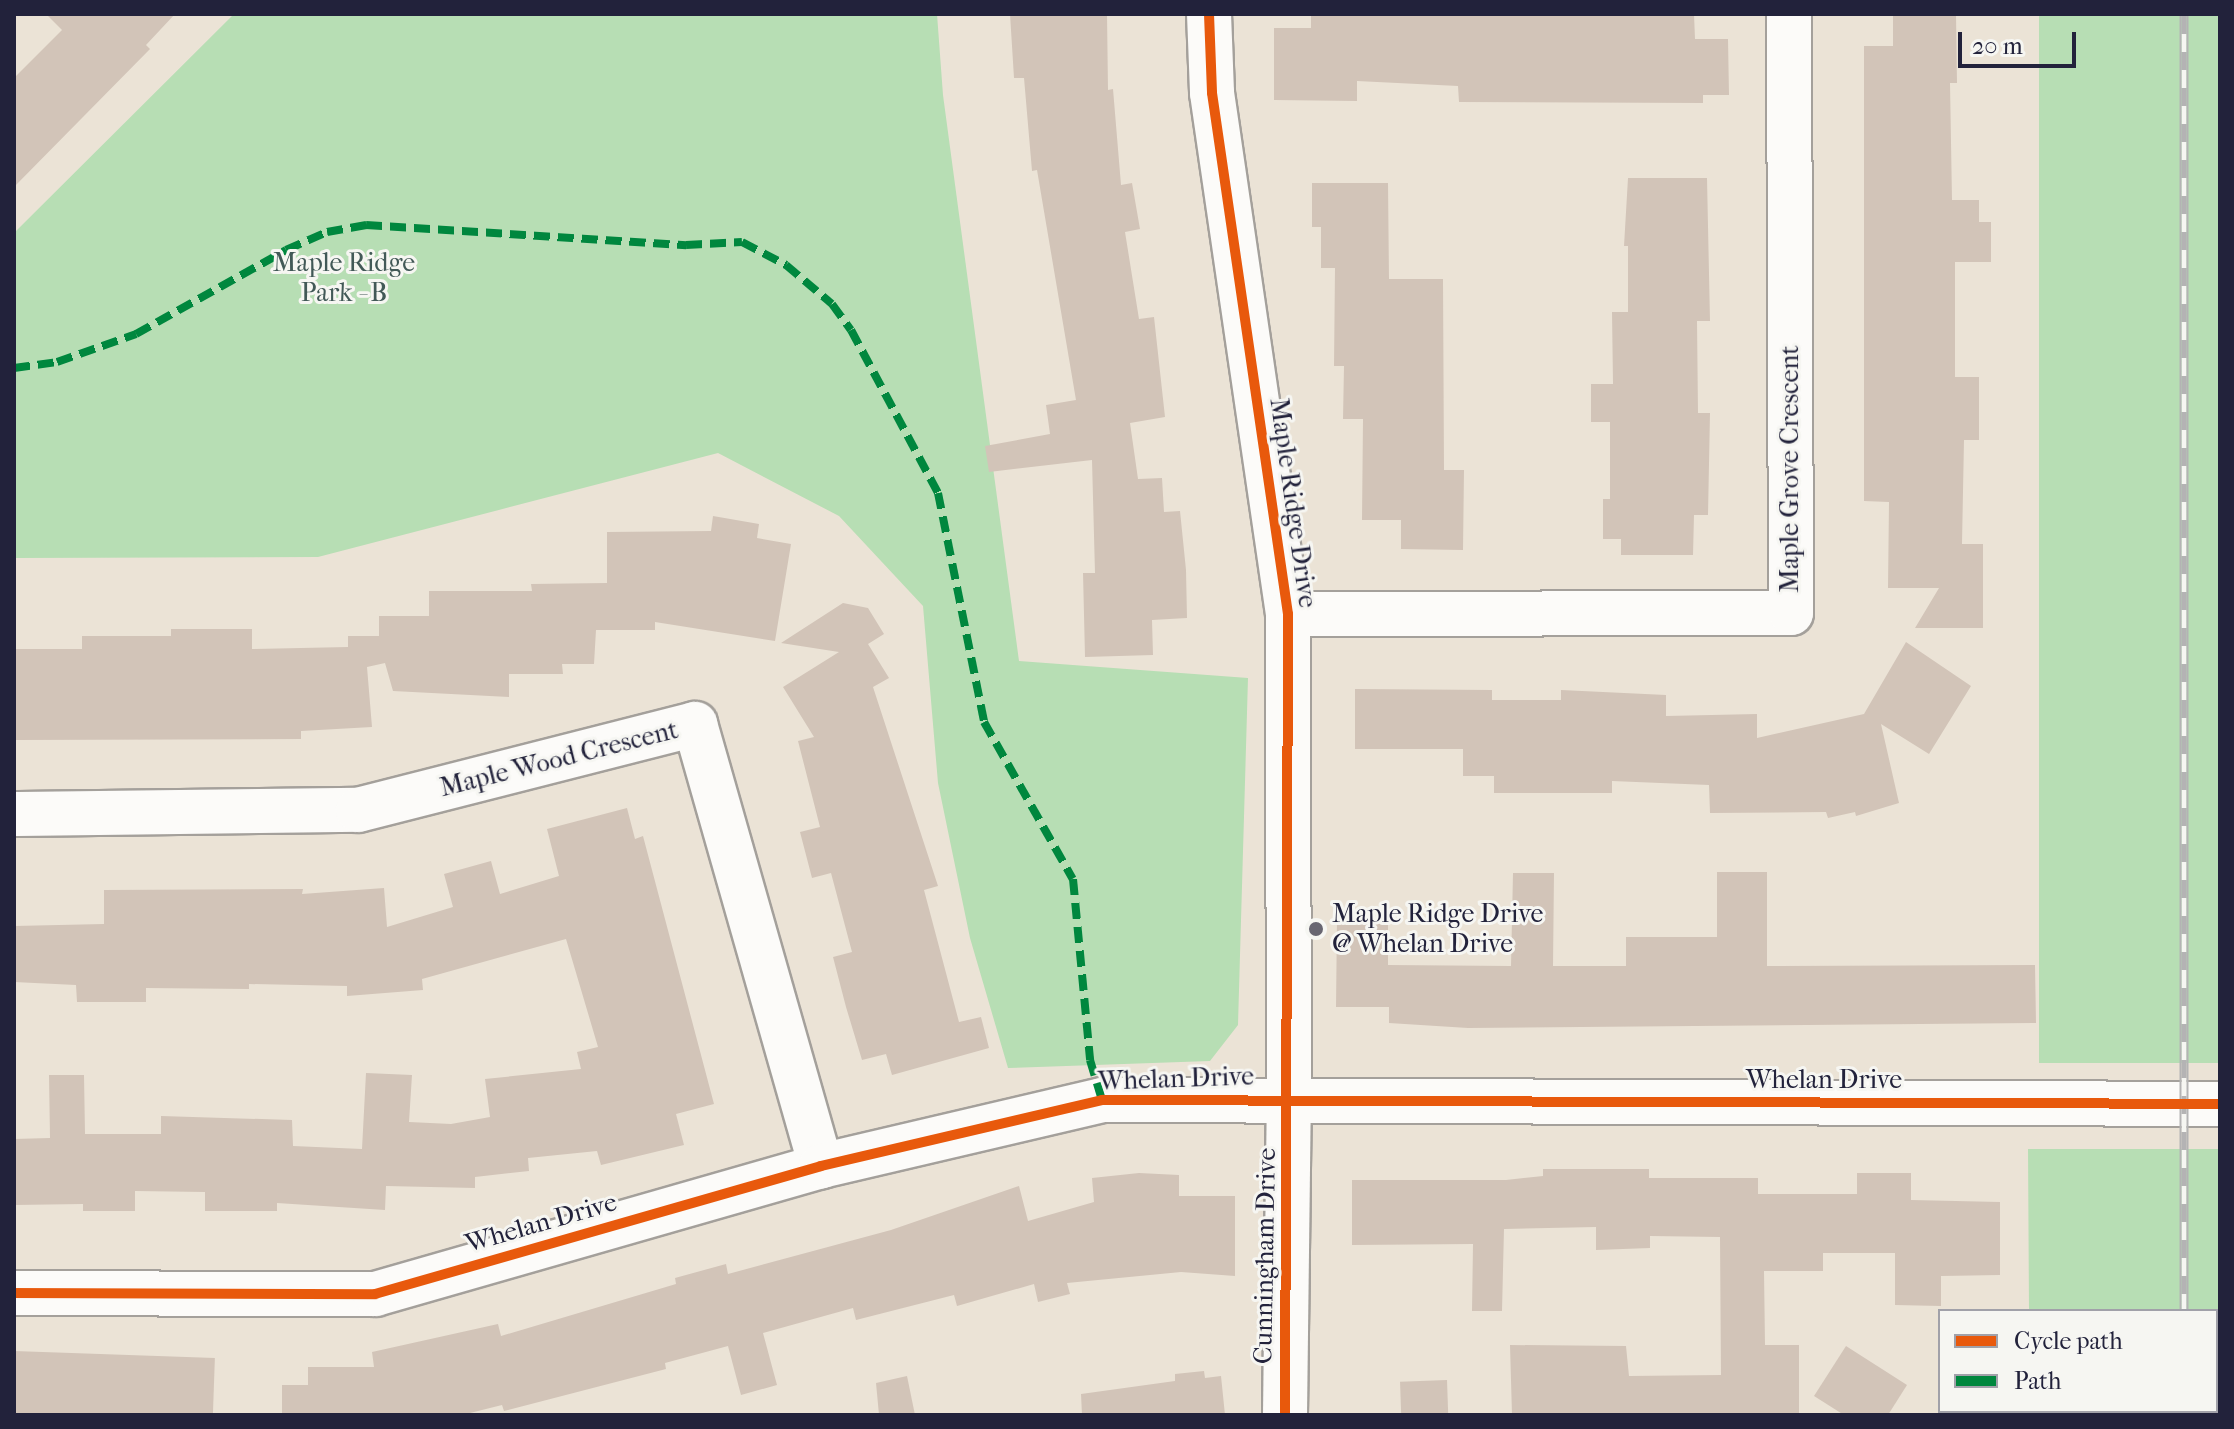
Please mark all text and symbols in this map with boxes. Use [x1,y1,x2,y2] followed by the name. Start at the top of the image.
[1962,16,2080,66] scale bar
[1972,32,2023,60] text: 20 m
[273,247,415,308] park label: Maple Ridge Park - B
[1774,345,1806,593] street label: Maple Grove Crescent
[1263,396,1323,610] street label: Maple Ridge Drive
[437,714,681,804] street label: Maple Wood Crescent
[1332,898,1543,960] place label: Maple Ridge Drive @ Whelan Drive
[1307,920,1325,938] marker: Maple Ridge Drive @ Whelan Drive
[1097,1061,1255,1097] street label: Whelan Drive
[1746,1064,1902,1096] street label: Whelan Drive
[1248,1148,1282,1364] street label: Cunningham Drive
[462,1186,620,1260] street label: Whelan Drive
[1938,1309,2218,1413] legend
[2014,1327,2123,1355] text: Cycle path
[2014,1367,2061,1395] text: Path

